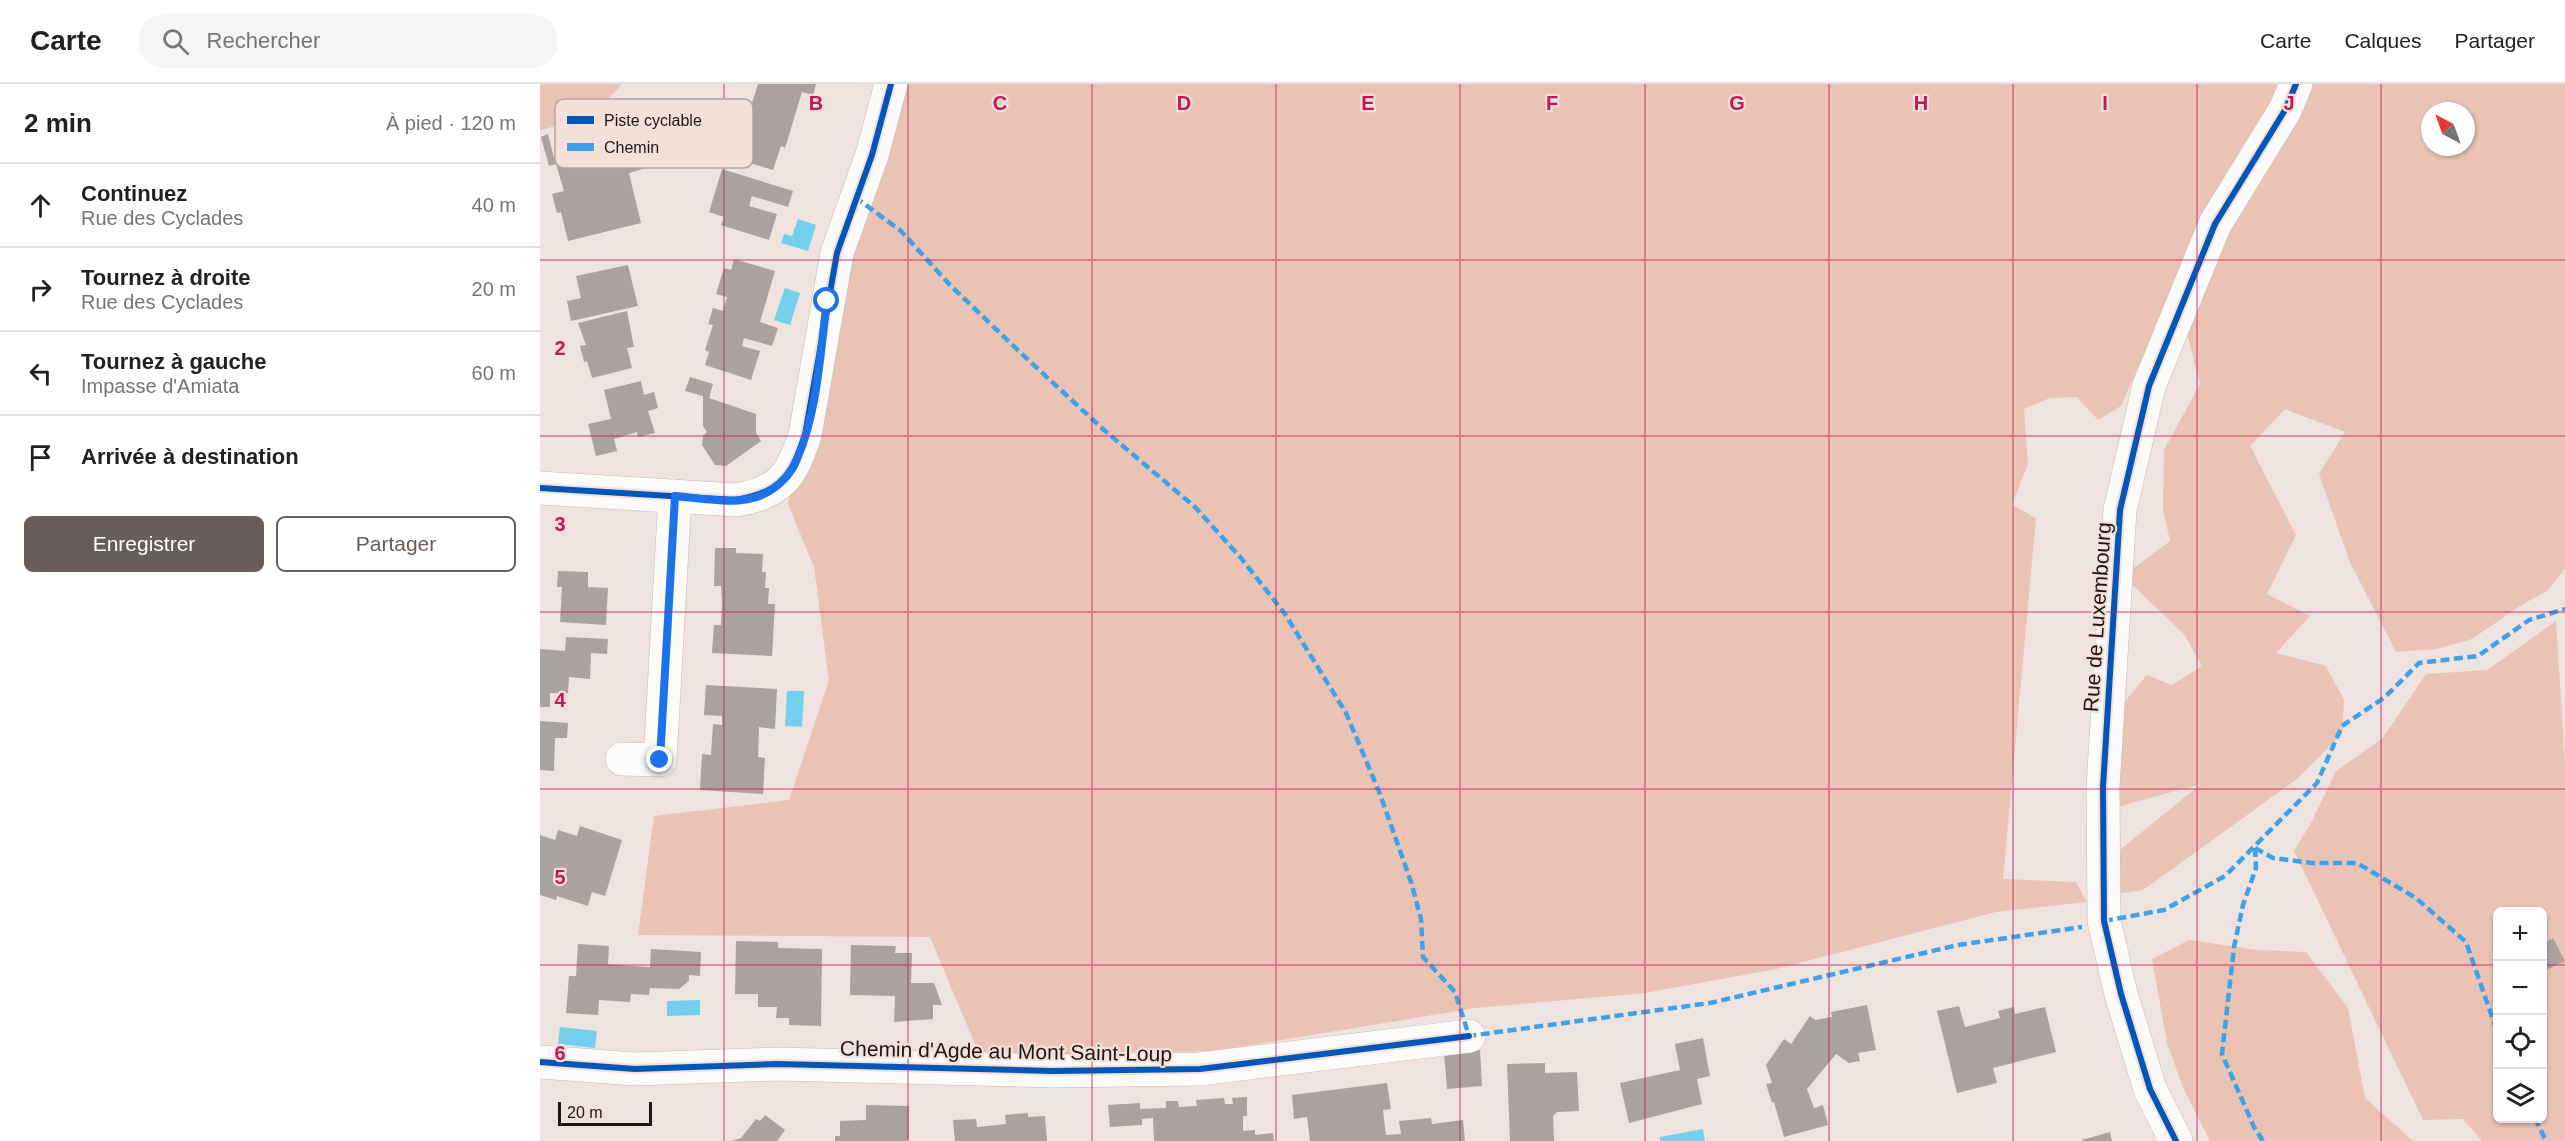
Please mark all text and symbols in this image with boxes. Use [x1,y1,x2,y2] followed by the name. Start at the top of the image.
[138,14,558,68] search box
[30,25,102,56] text: Carte
[159,25,192,58] icon: search
[207,28,320,53] text: Rechercher
[2260,29,2311,52] text: Carte
[2344,29,2421,52] text: Calques
[2454,29,2535,52] text: Partager
[809,92,823,114] text: B
[993,92,1007,114] text: C
[1177,92,1191,114] text: D
[1361,92,1375,114] text: E
[1546,92,1558,114] text: F
[1729,92,1745,114] text: G
[1914,92,1928,114] text: H
[2102,92,2108,114] text: I
[2283,92,2295,114] text: J
[555,99,753,168] legend
[2421,102,2475,156] north arrow
[24,108,92,138] text: 2 min
[386,112,516,134] text: À pied · 120 m
[604,112,702,129] text: Piste cyclable
[604,139,659,156] text: Chemin
[81,181,187,206] text: Continuez
[24,189,57,222] icon: ahead
[472,194,516,216] text: 40 m
[81,207,243,229] text: Rue des Cyclades
[81,265,251,290] text: Tournez à droite
[24,273,57,306] icon: right
[472,278,516,300] text: 20 m
[813,287,839,313] route start
[81,291,243,313] text: Rue des Cyclades
[554,337,566,359] text: 2
[81,349,266,374] text: Tournez à gauche
[24,357,57,390] icon: left
[472,362,516,384] text: 60 m
[81,375,239,397] text: Impasse d'Amiata
[24,441,57,474] icon: arrive
[81,444,299,469] text: Arrivée à destination
[554,513,566,535] text: 3
[24,516,264,572] button: Enregistrer
[276,516,516,572] button: Partager
[2079,521,2115,713] street label: Rue de Luxembourg
[554,689,566,711] text: 4
[646,746,672,772] route end
[554,866,566,888] text: 5
[2493,907,2547,1123] map controls
[2493,907,2547,961] button: +
[2493,961,2547,1015] button: −
[2493,1015,2547,1069] button: locate
[840,1037,1172,1065] street label: Chemin d'Agde au Mont Saint-Loup
[554,1042,566,1064] text: 6
[2493,1069,2547,1123] button: layers
[558,1099,652,1126] scale bar
[567,1104,603,1121] text: 20 m

